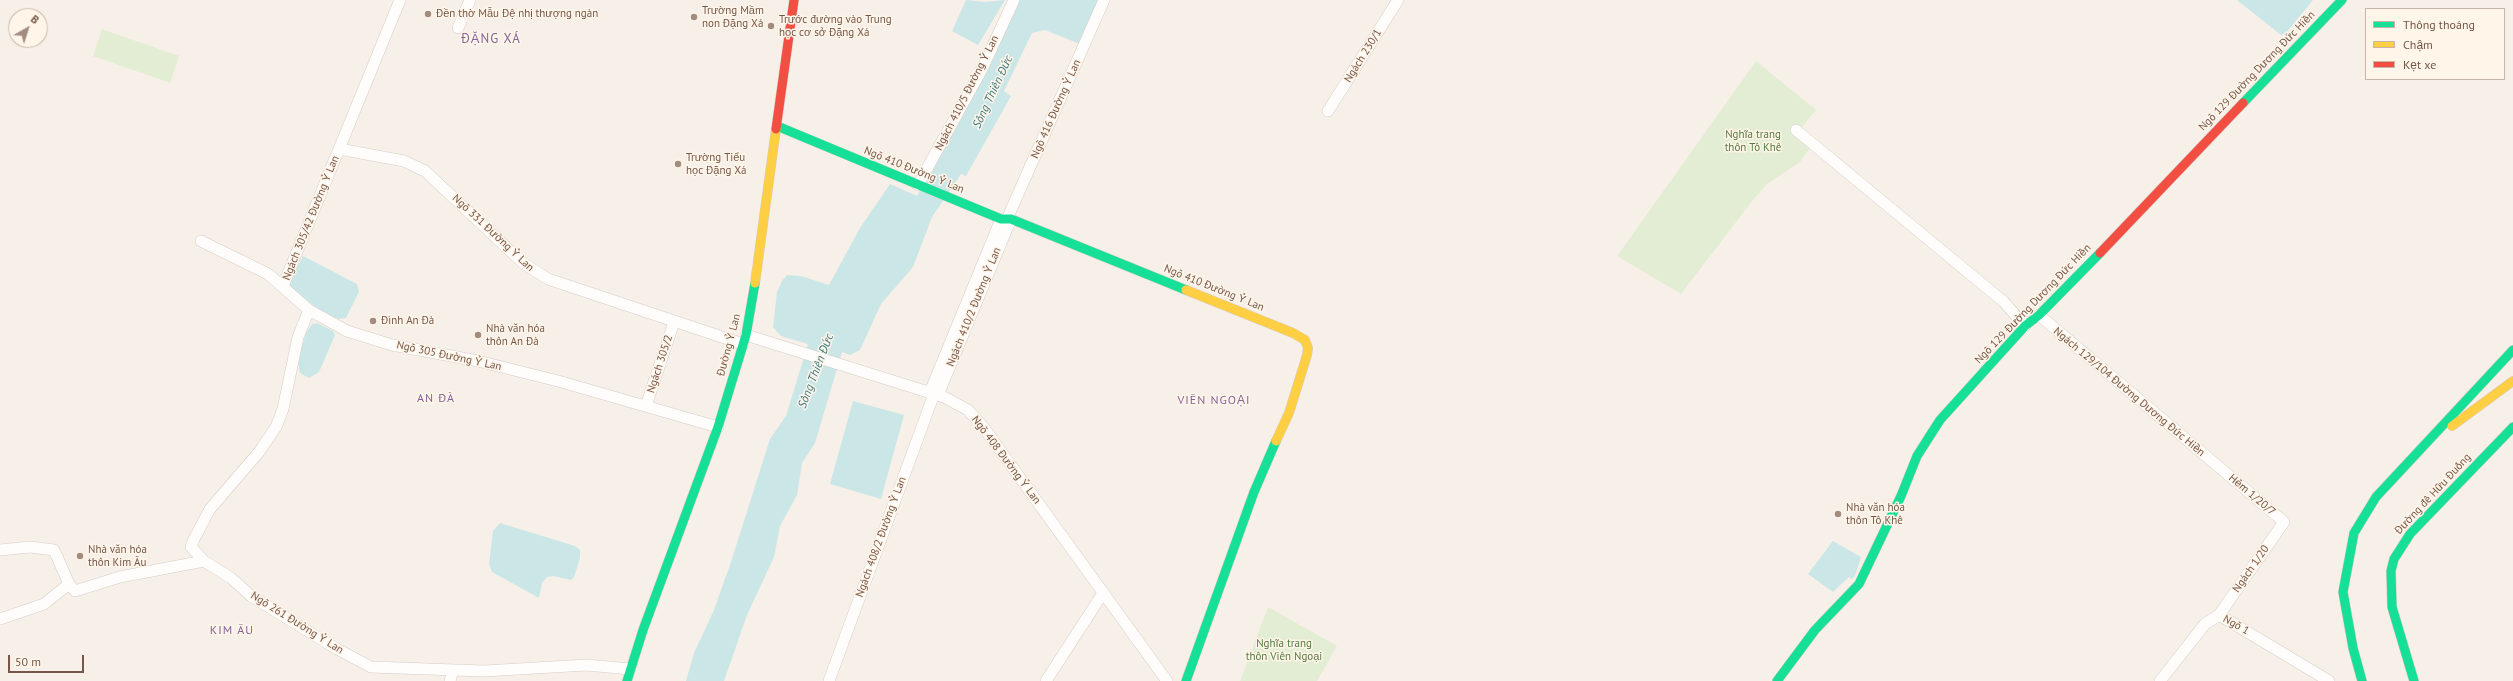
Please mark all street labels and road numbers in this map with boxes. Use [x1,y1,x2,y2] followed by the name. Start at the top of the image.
[2196,8,2318,134] street label: Ngõ 129 Đường Dương Đức Hiền
[1341,27,1385,85] street label: Ngách 230/1
[932,33,1002,153] street label: Ngách 410/5 Đường Ỷ Lan
[1028,57,1084,161] street label: Ngõ 416 Đường Ỷ Lan
[862,144,966,196] street label: Ngõ 410 Đường Ỷ Lan
[280,154,342,282] street label: Ngách 305/42 Đường Ỷ Lan
[449,192,537,274] street label: Ngõ 331 Đường Ỷ Lan
[1972,241,2094,367] street label: Ngõ 129 Đường Dương Đức Hiền
[944,245,1004,369] street label: Ngách 410/2 Đường Ỷ Lan
[1162,262,1266,314] street label: Ngõ 410 Đường Ỷ Lan
[714,312,744,378] street label: Đường Ỷ Lan
[2051,325,2207,459] street label: Ngách 129/104 Đường Dương Đức Hiền
[644,333,676,395] street label: Ngách 305/2
[395,338,503,374] street label: Ngõ 305 Đường Ỷ Lan
[969,413,1043,507] street label: Ngõ 408 Đường Ỷ Lan
[2392,451,2474,537] street label: Đường đê Hữu Đuống
[2226,472,2278,518] street label: Hẻm 1/20/7
[853,475,909,599] street label: Ngách 408/2 Đường Ỷ Lan
[2230,543,2272,595] street label: Ngách 1/20
[248,589,346,657] street label: Ngõ 261 Đường Ỷ Lan
[2221,612,2251,638] street label: Ngõ 1

